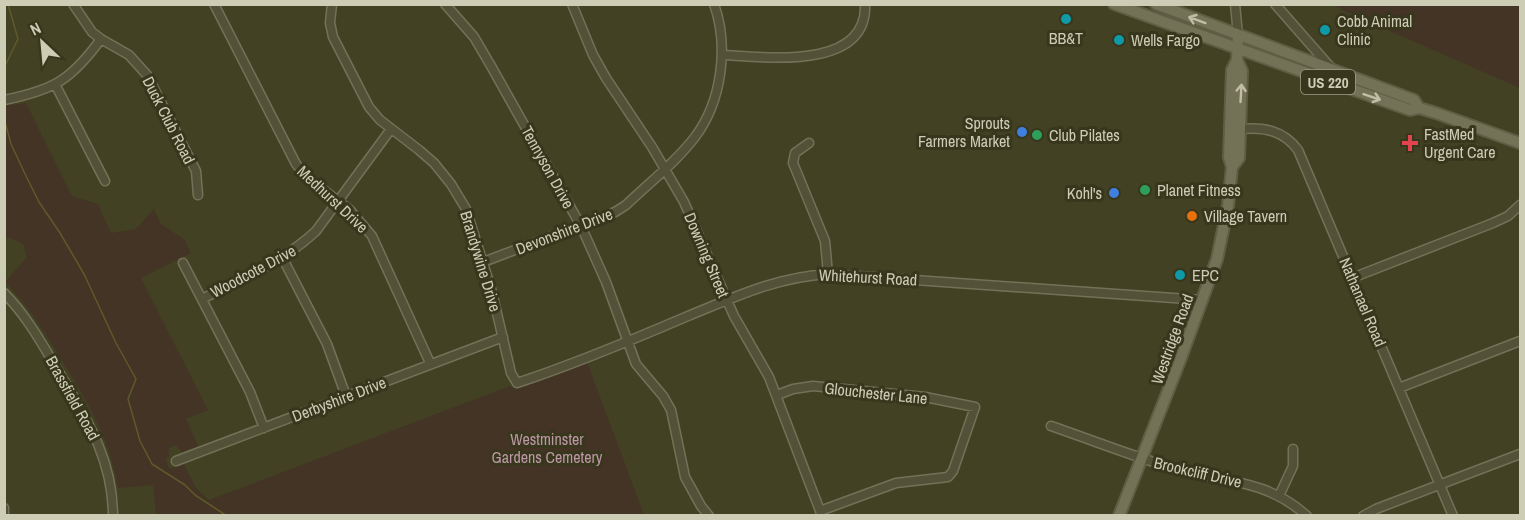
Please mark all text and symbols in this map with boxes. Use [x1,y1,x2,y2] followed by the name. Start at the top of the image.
[1337,10,1412,50] place label: Cobb Animal Clinic
[12,12,72,72] north arrow
[1059,12,1073,26] marker: BB&T
[1188,13,1207,24] one-way arrow
[26,17,45,40] text: N
[1318,23,1332,37] marker: Cobb Animal Clinic
[1049,27,1083,49] place label: BB&T
[1131,29,1200,51] place label: Wells Fargo
[1112,33,1126,47] marker: Wells Fargo
[1301,70,1355,94] road number: US 220
[138,72,200,168] street label: Duck Club Road
[1236,83,1247,103] one-way arrow
[1362,92,1381,103] one-way arrow
[918,112,1010,152] place label: Sprouts Farmers Market
[516,122,580,212] street label: Tennyson Drive
[1424,123,1495,163] place label: FastMed Urgent Care
[1049,124,1120,146] place label: Club Pilates
[1015,125,1029,139] marker: Sprouts Farmers Market
[1030,128,1044,142] marker: Club Pilates
[1401,134,1419,152] marker: FastMed Urgent Care
[293,160,373,238] street label: Medhurst Drive
[1157,179,1241,201] place label: Planet Fitness
[1067,182,1102,204] place label: Kohl's
[1138,183,1152,197] marker: Planet Fitness
[1107,186,1121,200] marker: Kohl's
[512,202,616,260] street label: Devonshire Drive
[1204,205,1287,227] place label: Village Tavern
[455,208,507,314] street label: Brandywine Drive
[679,209,735,301] street label: Downing Street
[1185,209,1199,223] marker: Village Tavern
[206,239,300,303] street label: Woodcote Drive
[1334,254,1392,350] street label: Nathanael Road
[818,263,918,291] street label: Whitehurst Road
[1192,264,1219,286] place label: EPC
[1173,268,1187,282] marker: EPC
[1145,291,1199,387] street label: Westridge Road
[41,352,105,444] street label: Brassfield Road
[289,371,389,427] street label: Derbyshire Drive
[823,377,929,409] street label: Glouchester Lane
[492,428,603,468] park label: Westminster Gardens Cemetery
[1152,451,1244,493] street label: Brookcliff Drive

